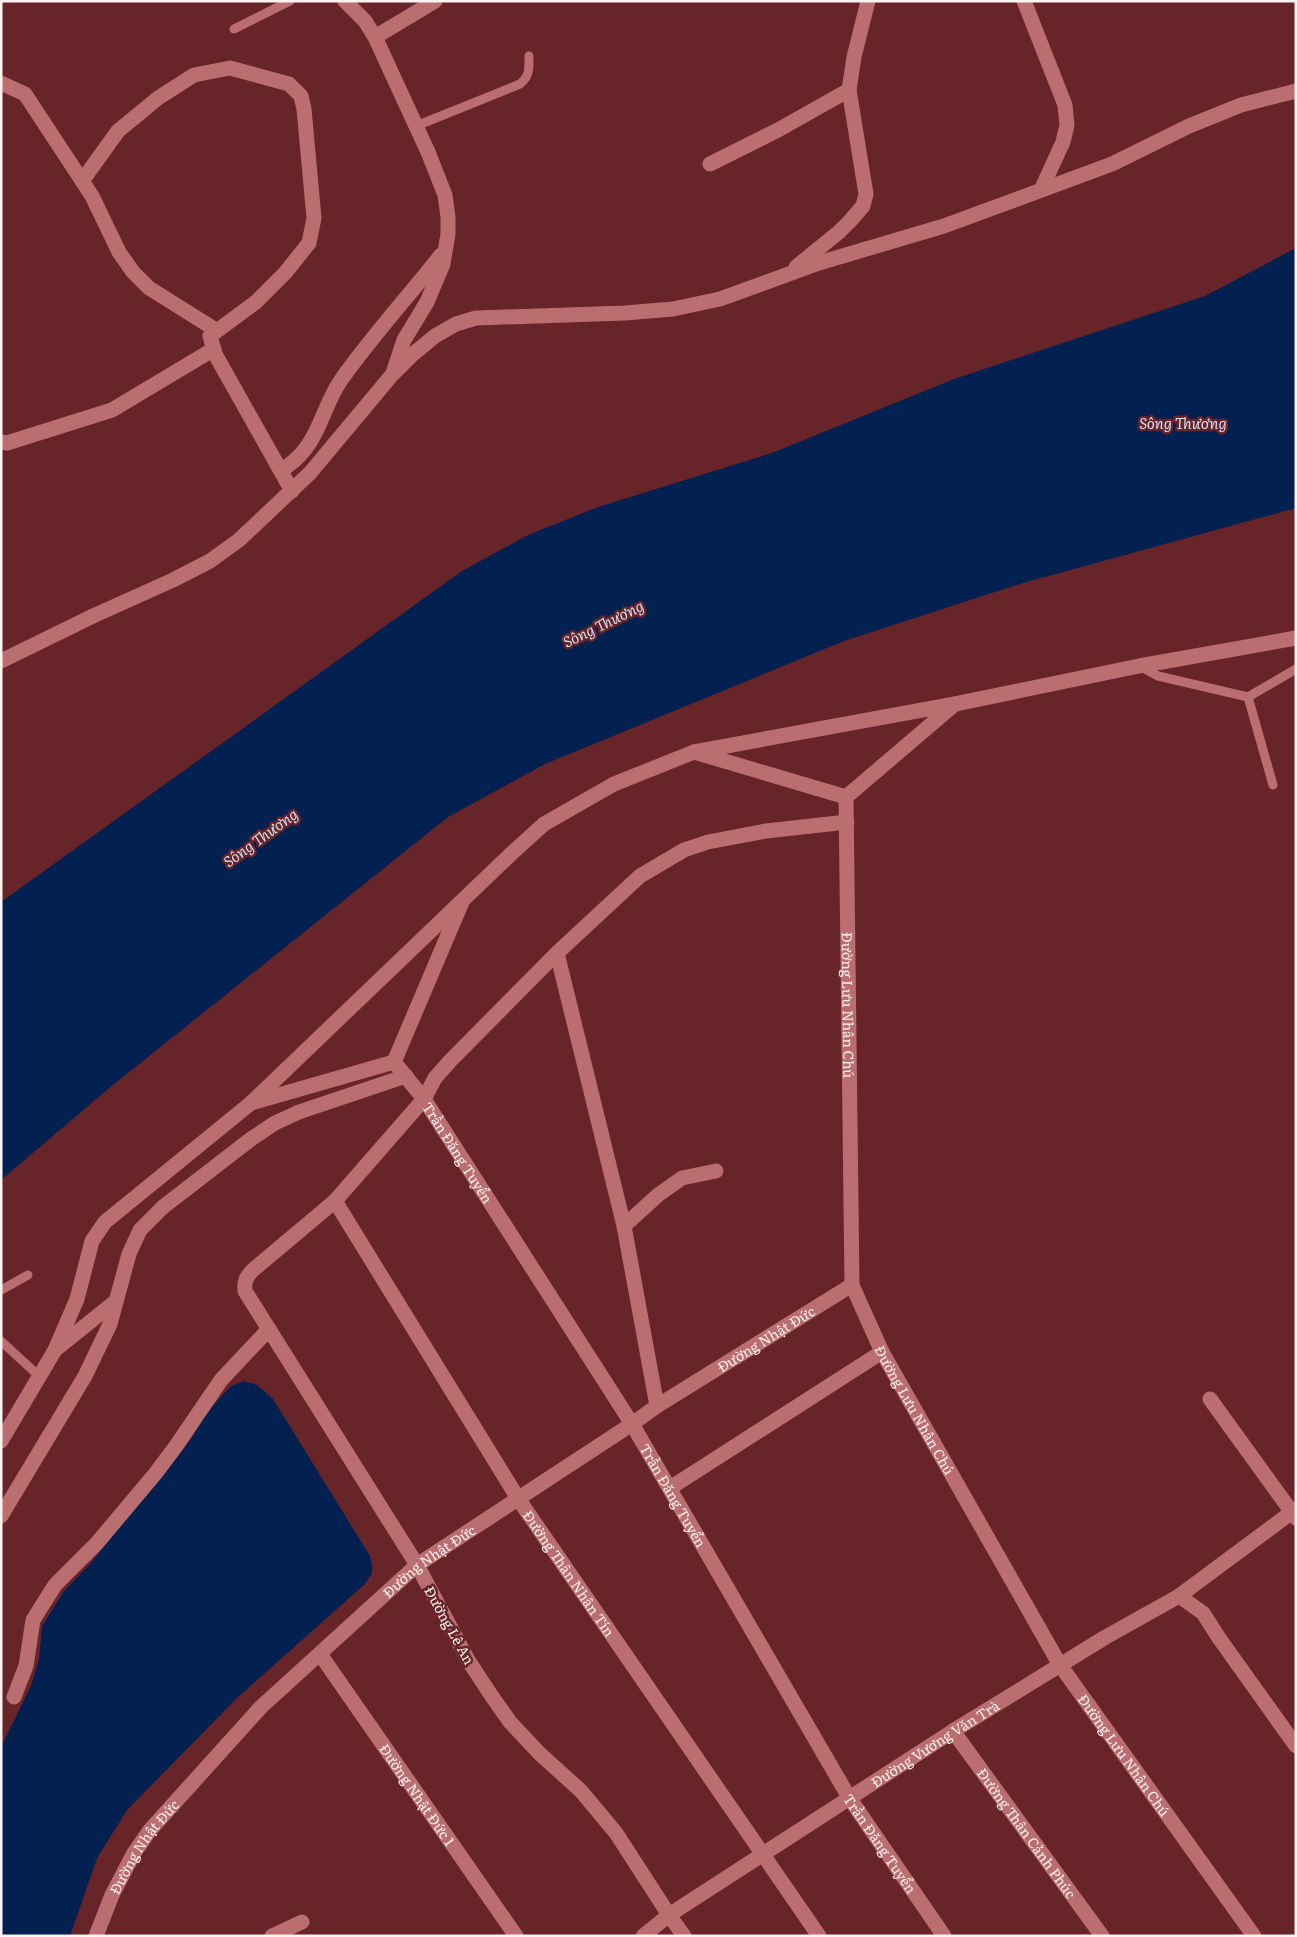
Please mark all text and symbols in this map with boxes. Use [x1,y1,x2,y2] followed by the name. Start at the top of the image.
[1139,411,1227,434] water label: Sông Thương
[559,594,647,652] water label: Sông Thương
[218,802,302,872] water label: Sông Thương
[838,932,859,1078] street label: Đường Lưu Nhân Chú
[418,1098,498,1207] street label: Trần Đăng Tuyển
[713,1301,818,1376] street label: Đường Nhật Đức
[870,1342,960,1478] street label: Đường Lưu Nhân Chú
[635,1440,711,1551] street label: Trần Đăng Tuyển
[519,1506,620,1641] street label: Đường Thân Nhân Tín
[378,1519,479,1602] street label: Đường Nhật Đức
[420,1582,480,1668] street label: Đường Lê An
[1074,1690,1175,1820] street label: Đường Lưu Nhân Chú
[867,1695,1003,1792] street label: Đường Vương Văn Trà
[375,1739,460,1850] street label: Đường Nhật Đức 1
[973,1764,1081,1902] street label: Đường Thân Cảnh Phúc
[839,1789,922,1897] street label: Trần Đăng Tuyển
[104,1795,183,1898] street label: Đường Nhật Đức

